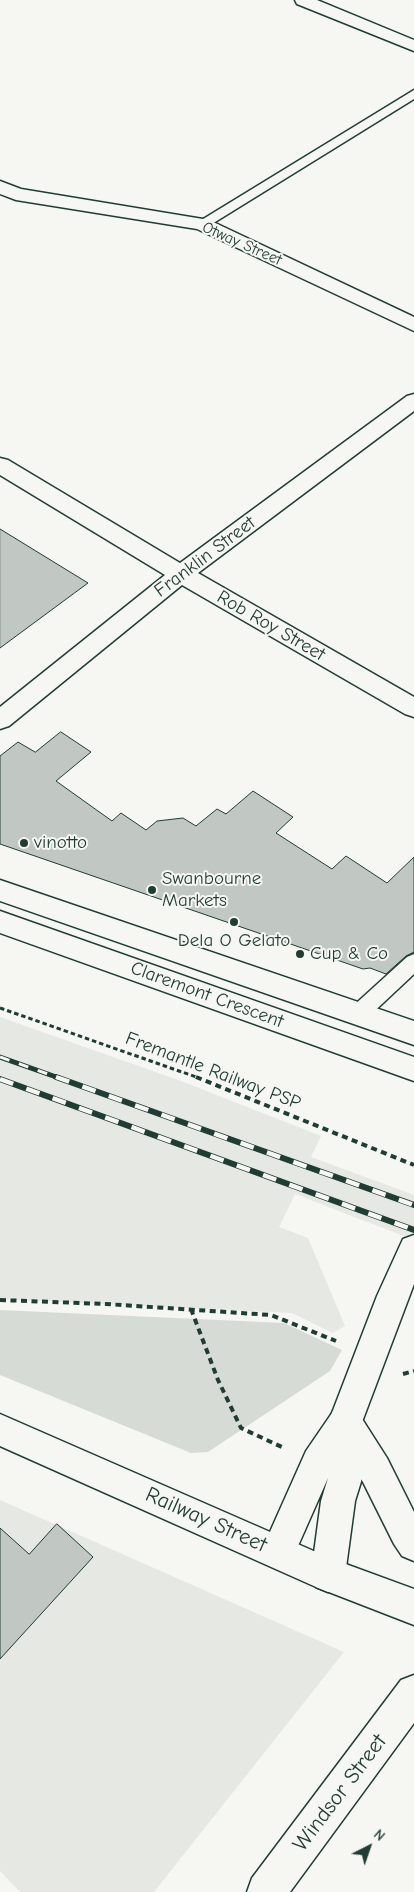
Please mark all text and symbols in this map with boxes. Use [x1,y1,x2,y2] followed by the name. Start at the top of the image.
[199,218,285,270] street label: Otway Street
[150,512,260,602] street label: Franklin Street
[213,586,329,666] street label: Rob Roy Street
[34,832,87,854] place label: vinotto
[18,837,30,849] marker: vinotto
[162,868,261,912] place label: Swanbourne Markets
[146,884,158,896] marker: Swanbourne Markets
[228,916,240,928] marker: Dela O Gelato
[178,930,290,952] place label: Dela O Gelato
[310,943,388,965] place label: Cup & Co
[294,948,306,960] marker: Cup & Co
[127,957,287,1033] street label: Claremont Crescent
[122,1027,304,1115] street label: Fremantle Railway PSP
[141,1481,271,1559] street label: Railway Street
[287,1729,393,1857] street label: Windsor Street
[344,1822,394,1872] north arrow
[370,1826,388,1845] text: N

